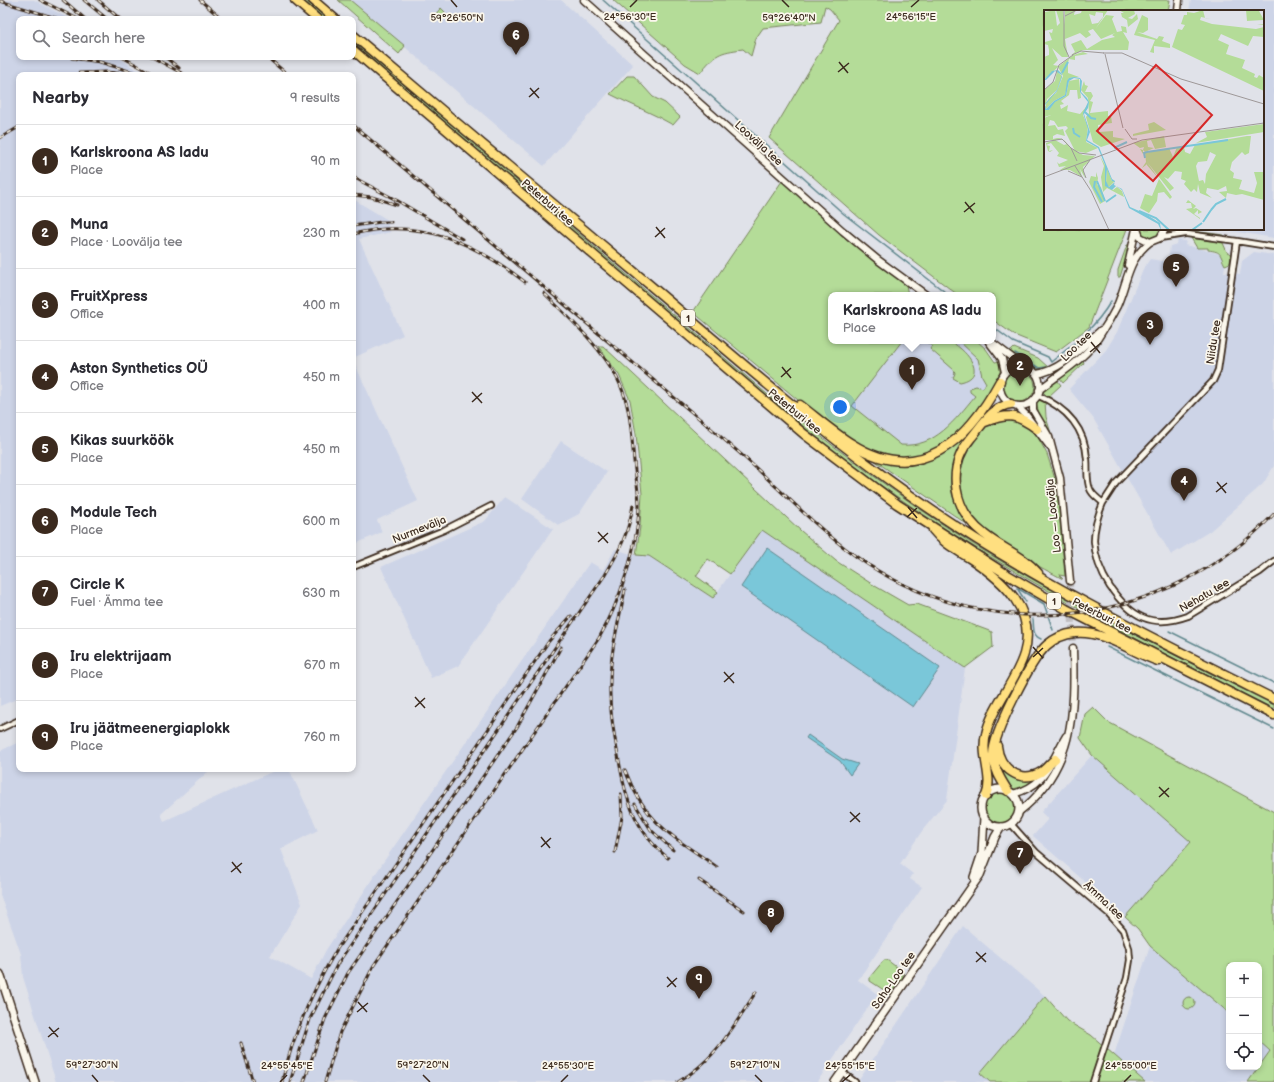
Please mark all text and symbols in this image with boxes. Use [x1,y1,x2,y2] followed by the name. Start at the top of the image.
[1044,10,1264,230] inset map
[604,11,657,23] text: 24°56'30"E
[886,11,936,23] text: 24°56'15"E
[430,12,484,24] text: 59°26'50"N
[762,12,816,24] text: 59°26'40"N
[16,16,356,60] search box
[503,22,529,55] pin: 6
[30,27,52,49] icon: search
[62,29,145,48] text: Search here
[32,88,89,108] text: Nearby
[290,90,340,106] text: 9 results
[732,118,786,169] street label: Loovälja tee
[70,143,209,162] text: Karlskroona AS ladu
[42,153,48,169] text: 1
[311,153,340,169] text: 90 m
[70,162,103,178] text: Place
[519,176,577,229] street label: Peterburi tee
[70,215,108,234] text: Muna
[41,225,49,241] text: 2
[303,225,340,241] text: 230 m
[70,234,183,250] text: Place · Loovälja tee
[1163,254,1189,287] pin: 5
[70,287,148,306] text: FruitXpress
[828,292,996,344] popup
[41,297,49,313] text: 3
[303,297,340,313] text: 400 m
[843,301,981,320] text: Karlskroona AS ladu
[70,306,104,322] text: Office
[681,310,695,326] road number: 1
[1137,312,1163,345] pin: 3
[1204,318,1224,365] street label: Niidu tee
[843,320,876,336] text: Place
[1058,328,1095,364] street label: Loo tee
[1007,353,1033,386] pin: 2
[899,357,925,390] pin: 1
[70,359,208,378] text: Aston Synthetics OÜ
[41,369,49,385] text: 4
[303,369,340,385] text: 450 m
[70,378,104,394] text: Office
[766,386,824,437] street label: Peterburi tee
[830,397,850,417] your location
[70,431,174,450] text: Kikas suurköök
[41,441,49,457] text: 5
[303,441,340,457] text: 450 m
[70,450,103,466] text: Place
[1171,468,1197,501] pin: 4
[1043,478,1064,554] street label: Loo — Loovälja
[70,503,157,522] text: Module Tech
[41,513,49,529] text: 6
[303,513,340,529] text: 600 m
[391,513,448,546] street label: Nurmevälja
[70,522,103,538] text: Place
[70,575,125,594] text: Circle K
[1177,576,1232,615] street label: Nehatu tee
[41,585,49,601] text: 7
[302,585,340,601] text: 630 m
[1047,593,1061,609] road number: 1
[70,594,163,610] text: Fuel · Ämma tee
[1070,595,1134,636] street label: Peterburi tee
[70,647,171,666] text: Iru elektrijaam
[41,657,49,673] text: 8
[304,657,340,673] text: 670 m
[70,666,103,682] text: Place
[70,719,230,738] text: Iru jäätmeenergiaplokk
[41,729,49,745] text: 9
[304,729,340,745] text: 760 m
[70,738,103,754] text: Place
[1007,841,1033,874] pin: 7
[1081,878,1127,923] street label: Ämma tee
[758,900,784,933] pin: 8
[869,949,918,1011] street label: Saha-Loo tee
[1226,962,1262,1070] map controls
[1226,962,1262,998] button: +
[686,966,712,999] pin: 9
[1226,998,1262,1034] button: −
[1226,1034,1262,1070] button: locate
[66,1059,118,1071] text: 59°27'30"N
[397,1059,449,1071] text: 59°27'20"N
[730,1059,780,1071] text: 59°27'10"N
[261,1060,313,1072] text: 24°55'45"E
[542,1060,594,1072] text: 24°55'30"E
[825,1060,875,1072] text: 24°55'15"E
[1105,1060,1157,1072] text: 24°55'00"E

